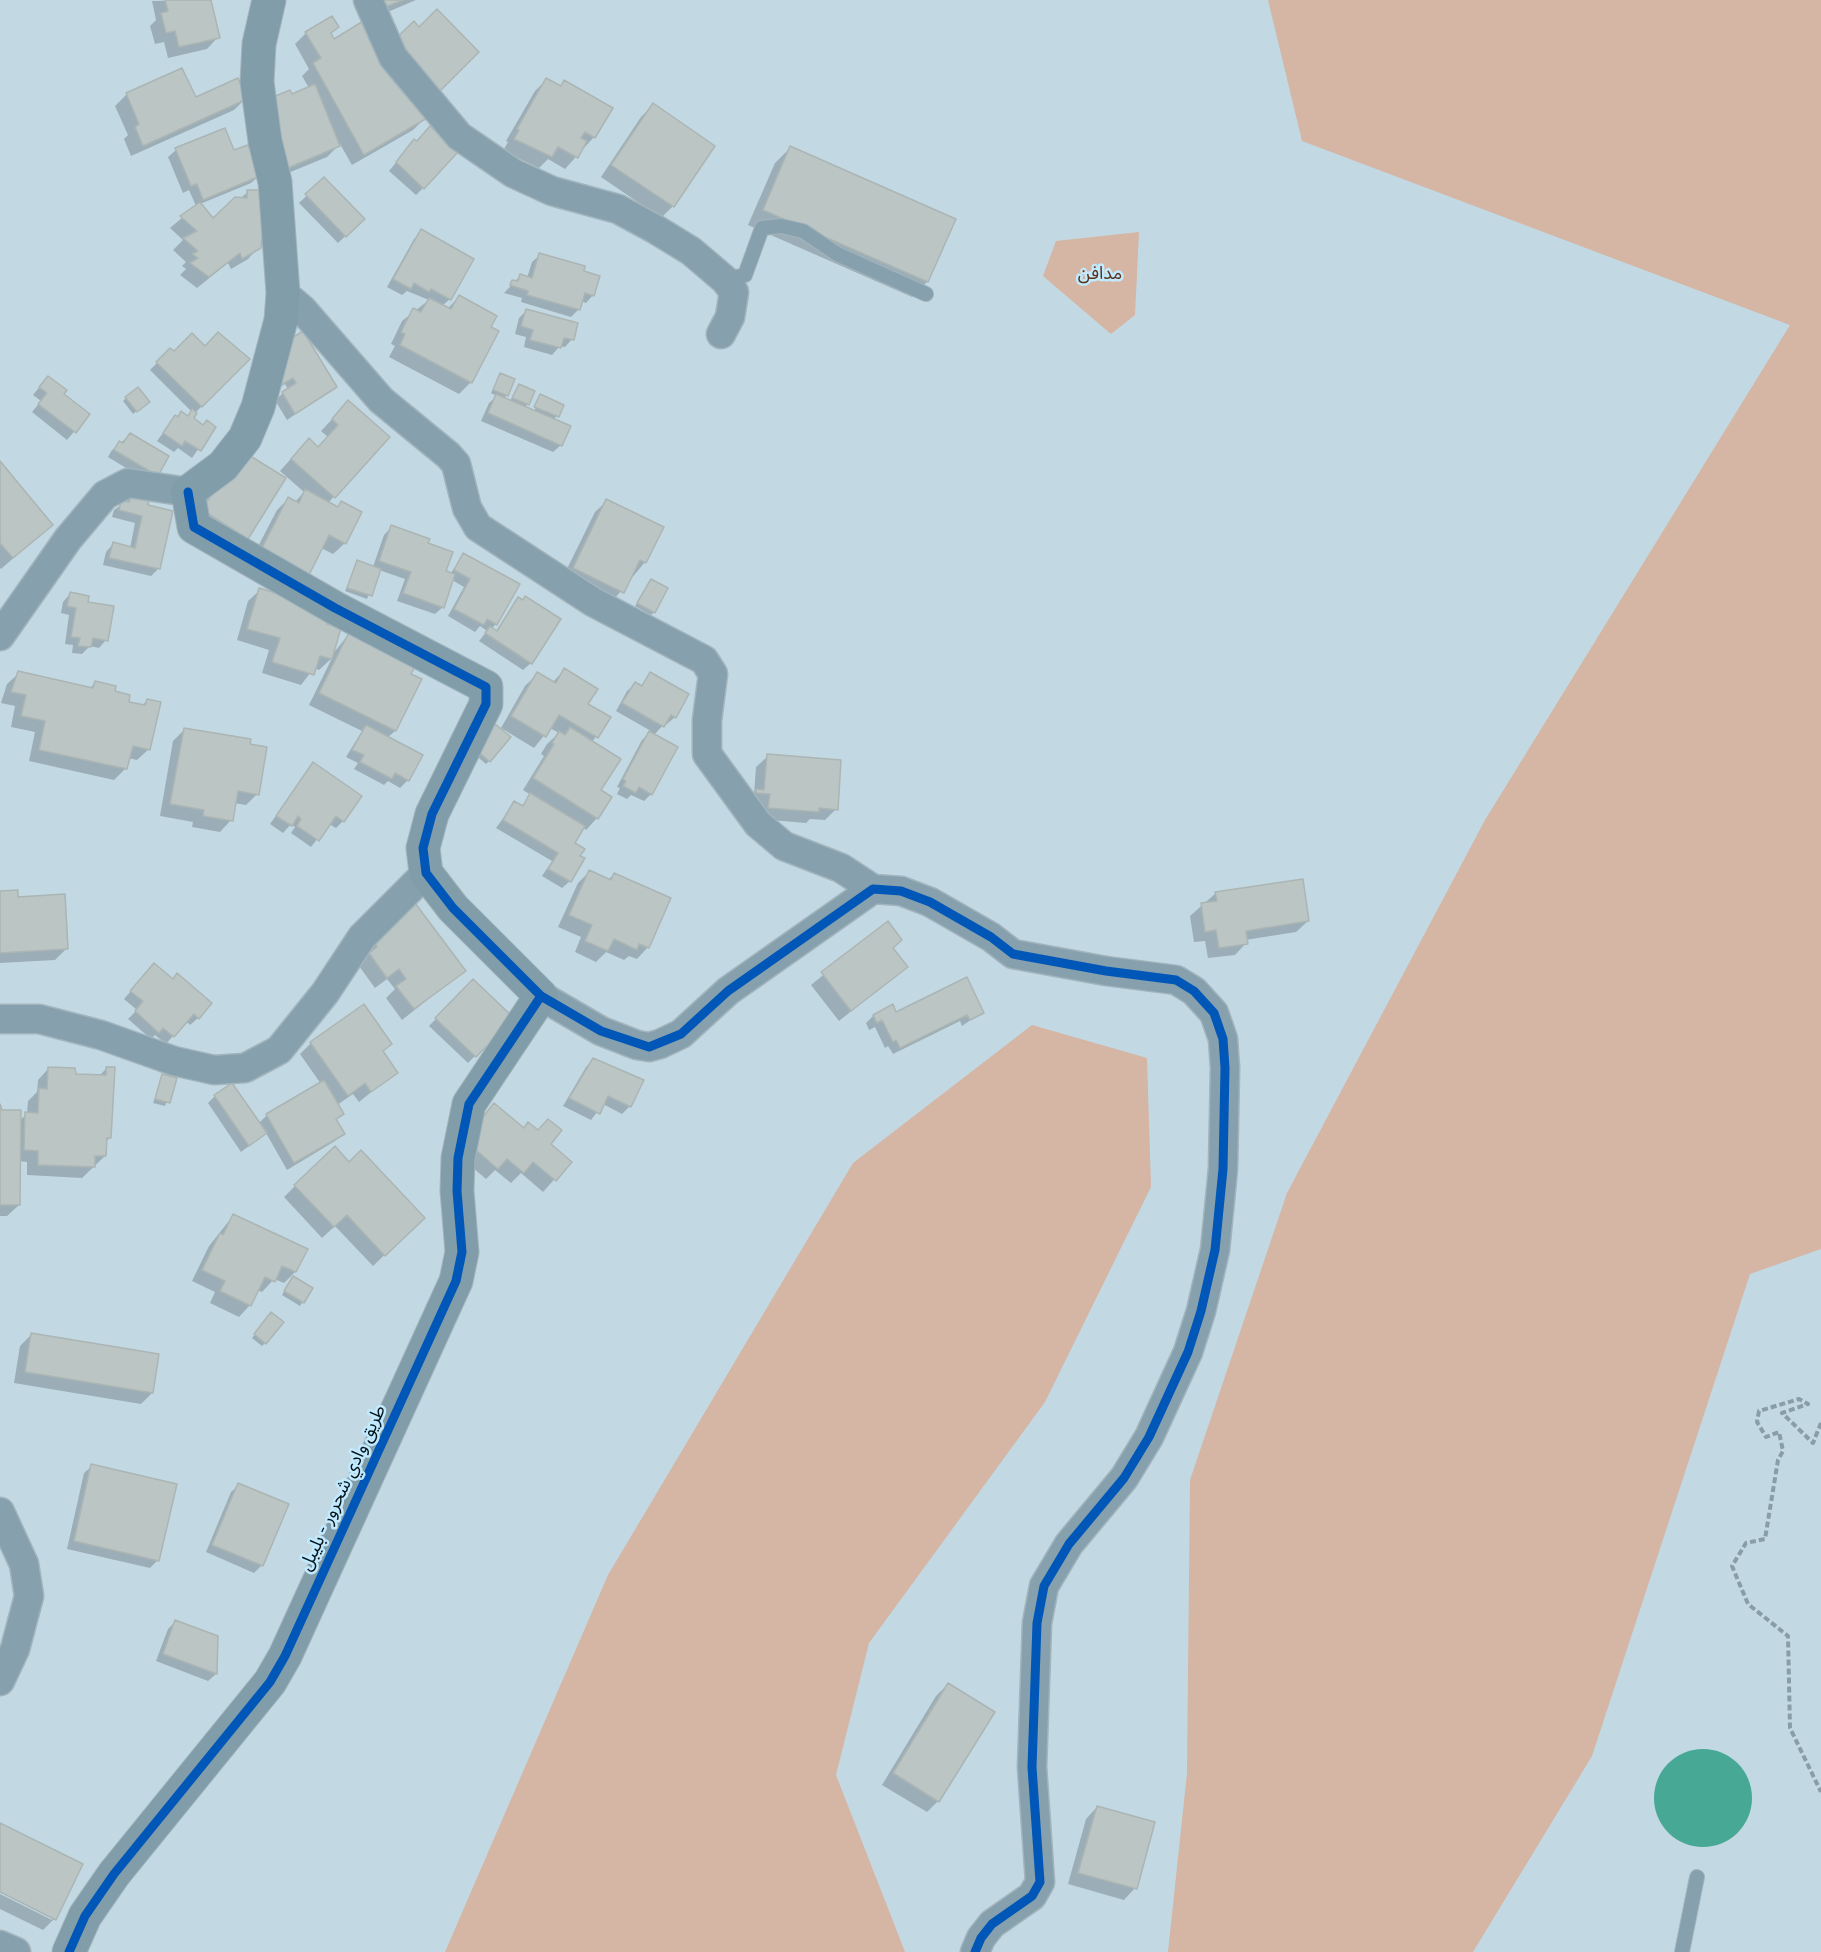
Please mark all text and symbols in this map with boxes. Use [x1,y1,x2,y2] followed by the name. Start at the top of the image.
[1078,263,1122,285] park label: مدافن
[295,1402,391,1574] street label: طريق وادي شحرور - بليبل

